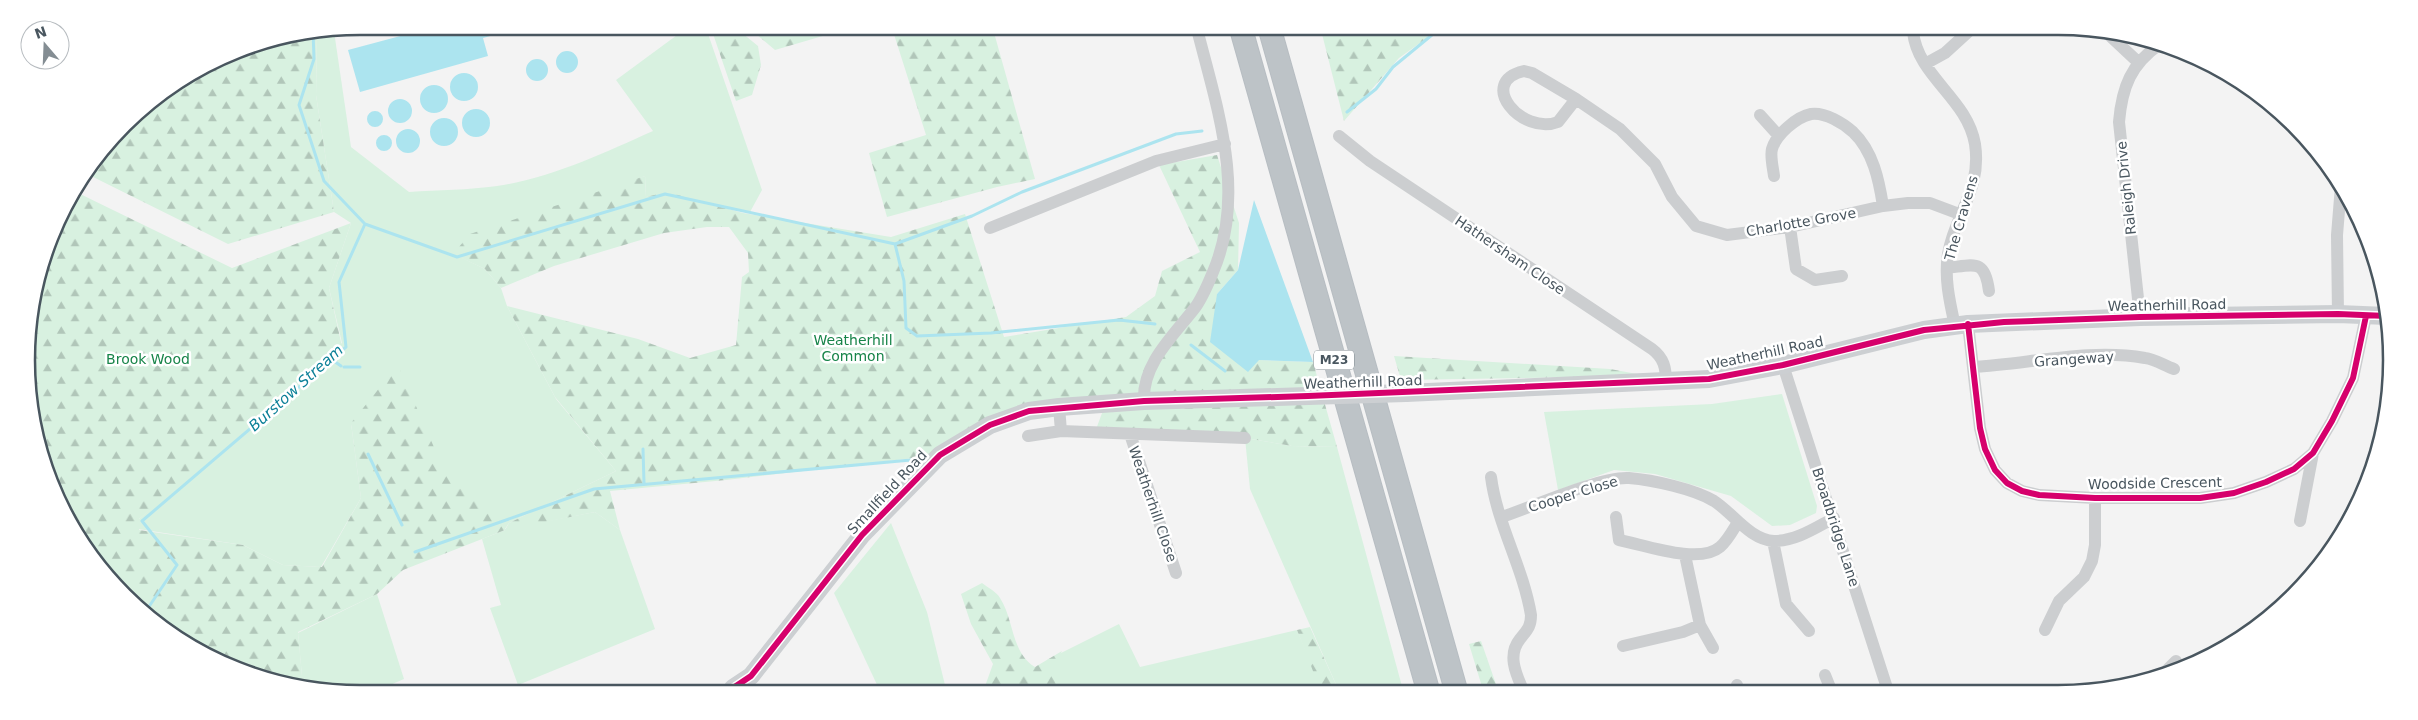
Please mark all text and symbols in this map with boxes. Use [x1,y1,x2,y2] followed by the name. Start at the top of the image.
[20,20,70,70] north arrow
[33,23,49,42] text: N
[2113,140,2139,236] street label: Raleigh Drive
[1941,174,1981,263] street label: The Cravens
[1745,204,1857,240] street label: Charlotte Grove
[1452,212,1568,298] street label: Hathersham Close
[2107,296,2227,314] street label: Weatherhill Road
[813,332,893,364] park label: Weatherhill Common
[1705,333,1825,373] street label: Weatherhill Road
[245,341,347,435] water label: Burstow Stream
[2034,348,2114,370] street label: Grangeway
[1314,350,1354,370] road number: M23
[106,351,190,367] park label: Brook Wood
[1303,372,1423,392] street label: Weatherhill Road
[1126,444,1180,564] street label: Weatherhill Close
[844,447,930,537] street label: Smallfield Road
[1809,465,1863,589] street label: Broadbridge Lane
[1526,473,1620,515] street label: Cooper Close
[2088,474,2223,492] street label: Woodside Crescent

